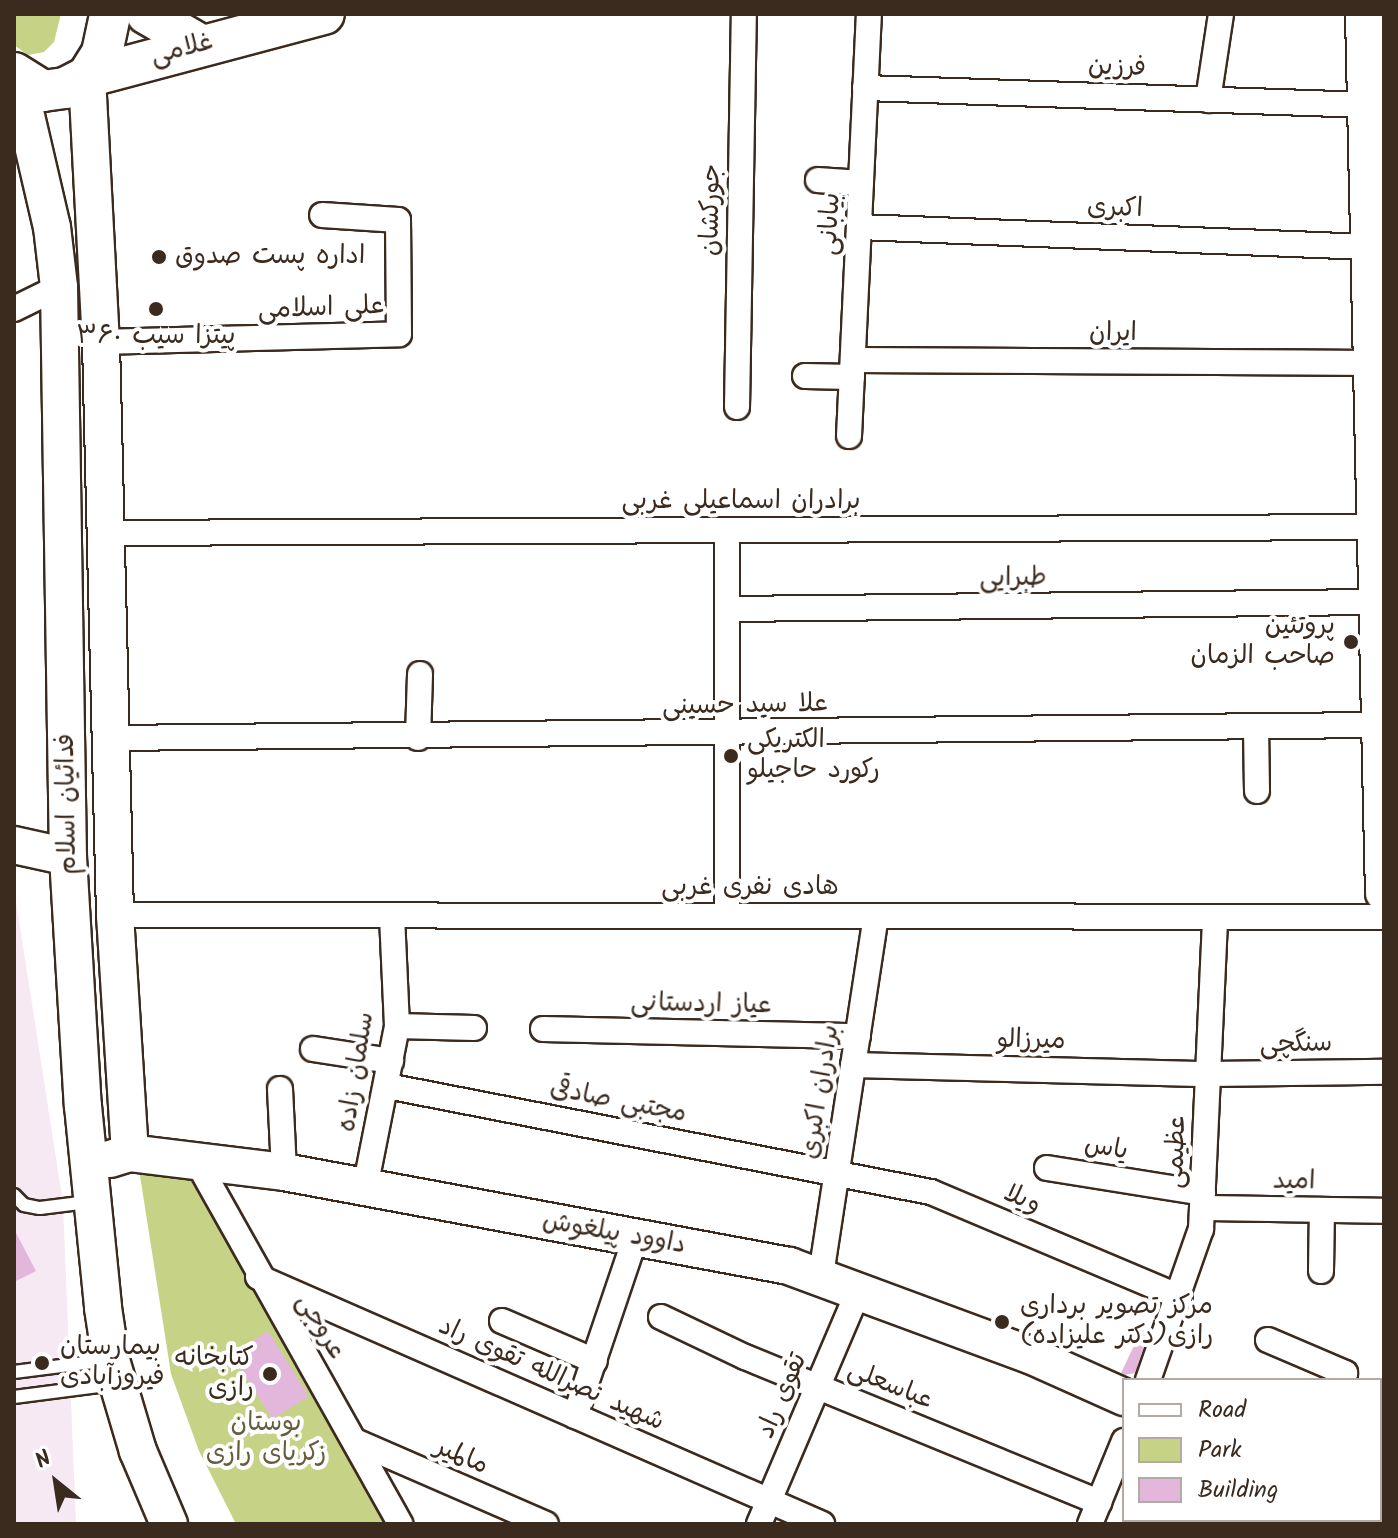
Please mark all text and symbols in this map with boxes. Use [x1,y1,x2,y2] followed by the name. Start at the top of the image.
[147,27,217,73] street label: غلامی
[1087,51,1147,85] street label: فرزین
[696,164,728,256] street label: جورکشان
[814,192,848,256] street label: بیابانی
[1087,192,1143,226] street label: اکبری
[175,241,365,273] place label: اداره پست صدوق
[150,248,168,266] marker: اداره پست صدوق
[257,291,385,327] street label: علی اسلامی
[147,300,165,318] marker: پیتزا سیب ۳۶۰
[1089,318,1137,350] street label: ایران
[76,321,236,353] place label: پیتزا سیب ۳۶۰
[621,486,861,518] street label: برادران اسماعیلی غربی
[979,563,1047,595] street label: طبرایی
[1190,611,1335,672] place label: پروتئین صاحب الزمان
[1342,633,1360,651] marker: پروتئین صاحب الزمان
[662,689,828,723] street label: علا سید حسینی
[747,725,880,786] place label: الکتریکی رکورد حاجیلو
[51,733,85,875] street label: فدائیان اسلام
[722,747,740,765] marker: الکتریکی رکورد حاجیلو
[661,872,839,904] street label: هادی نفری غربی
[630,988,772,1022] street label: عیاز اردستانی
[332,1010,382,1134] street label: سلمان زاده
[795,1023,847,1161] street label: برادران اکبری
[996,1025,1066,1057] street label: میرزالو
[1259,1029,1333,1061] street label: سنگچی
[547,1073,689,1131] street label: مجتبی صادقی
[1160,1115,1194,1189] street label: عظیمی
[1082,1130,1130,1168] street label: یاس
[1272,1166,1316,1198] street label: امید
[999,1178,1045,1222] street label: ویلا
[540,1206,688,1262] street label: داوود پیلغوش
[288,1288,352,1366] street label: عروجی
[1020,1291,1213,1352] place label: مرکز تصویر برداری رازی(دکتر علیزاده)
[433,1311,669,1439] street label: شهید نصرالله تقوی راد
[991,1311,1013,1333] marker: مرکز تصویر برداری رازی(دکتر علیزاده)
[60,1332,165,1394] place label: بیمارستان فیروزآبادی
[174,1343,254,1404] place label: کتابخانه رازی
[751,1349,815,1443] street label: تقوی راد
[31,1352,53,1374] marker: بیمارستان فیروزآبادی
[843,1355,937,1417] street label: عباسعلی
[261,1365,279,1383] marker: کتابخانه رازی
[1122,1378,1382,1522] legend
[1198,1391,1246,1430] text: Road
[206,1408,326,1470] park label: بوستان زکریای رازی
[1198,1431,1242,1470] text: Park
[429,1432,493,1482] street label: مالمیر
[16,1442,96,1522] north arrow
[29,1442,59,1479] text: N
[1198,1471,1278,1510] text: Building

